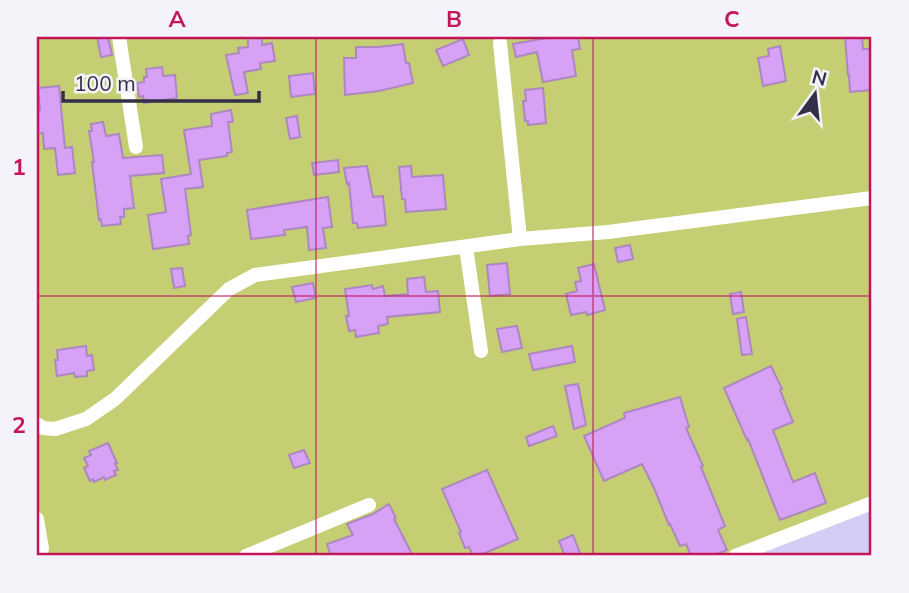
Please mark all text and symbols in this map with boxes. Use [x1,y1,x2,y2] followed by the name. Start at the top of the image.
[168,4,186,33] text: A
[446,4,462,33] text: B
[724,4,740,33] text: C
[63,60,259,104] scale bar
[780,60,850,130] north arrow
[809,64,829,91] text: N
[74,70,136,96] text: 100 m
[12,152,26,181] text: 1
[12,410,26,439] text: 2

